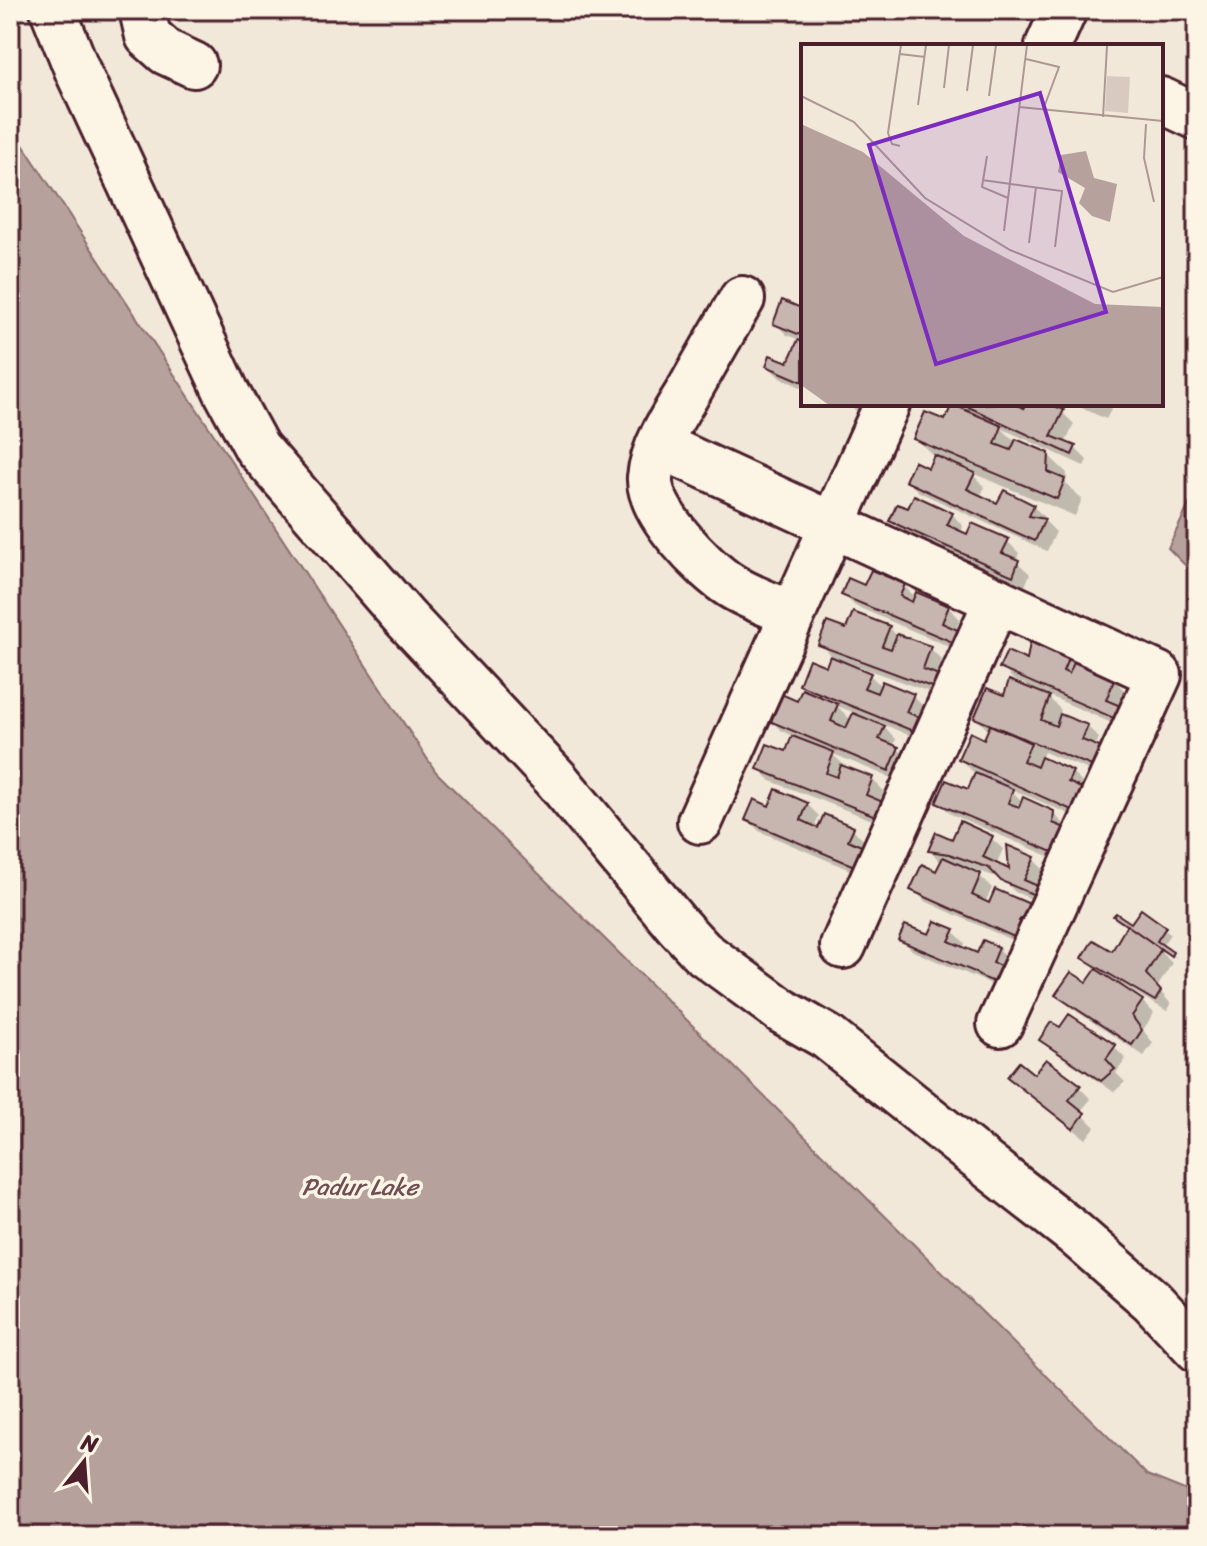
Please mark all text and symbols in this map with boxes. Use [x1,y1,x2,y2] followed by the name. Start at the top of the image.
[801,44,1163,406] inset map
[302,1166,421,1208] water label: Padur Lake
[44,1422,124,1502] north arrow
[76,1422,103,1464] text: N

